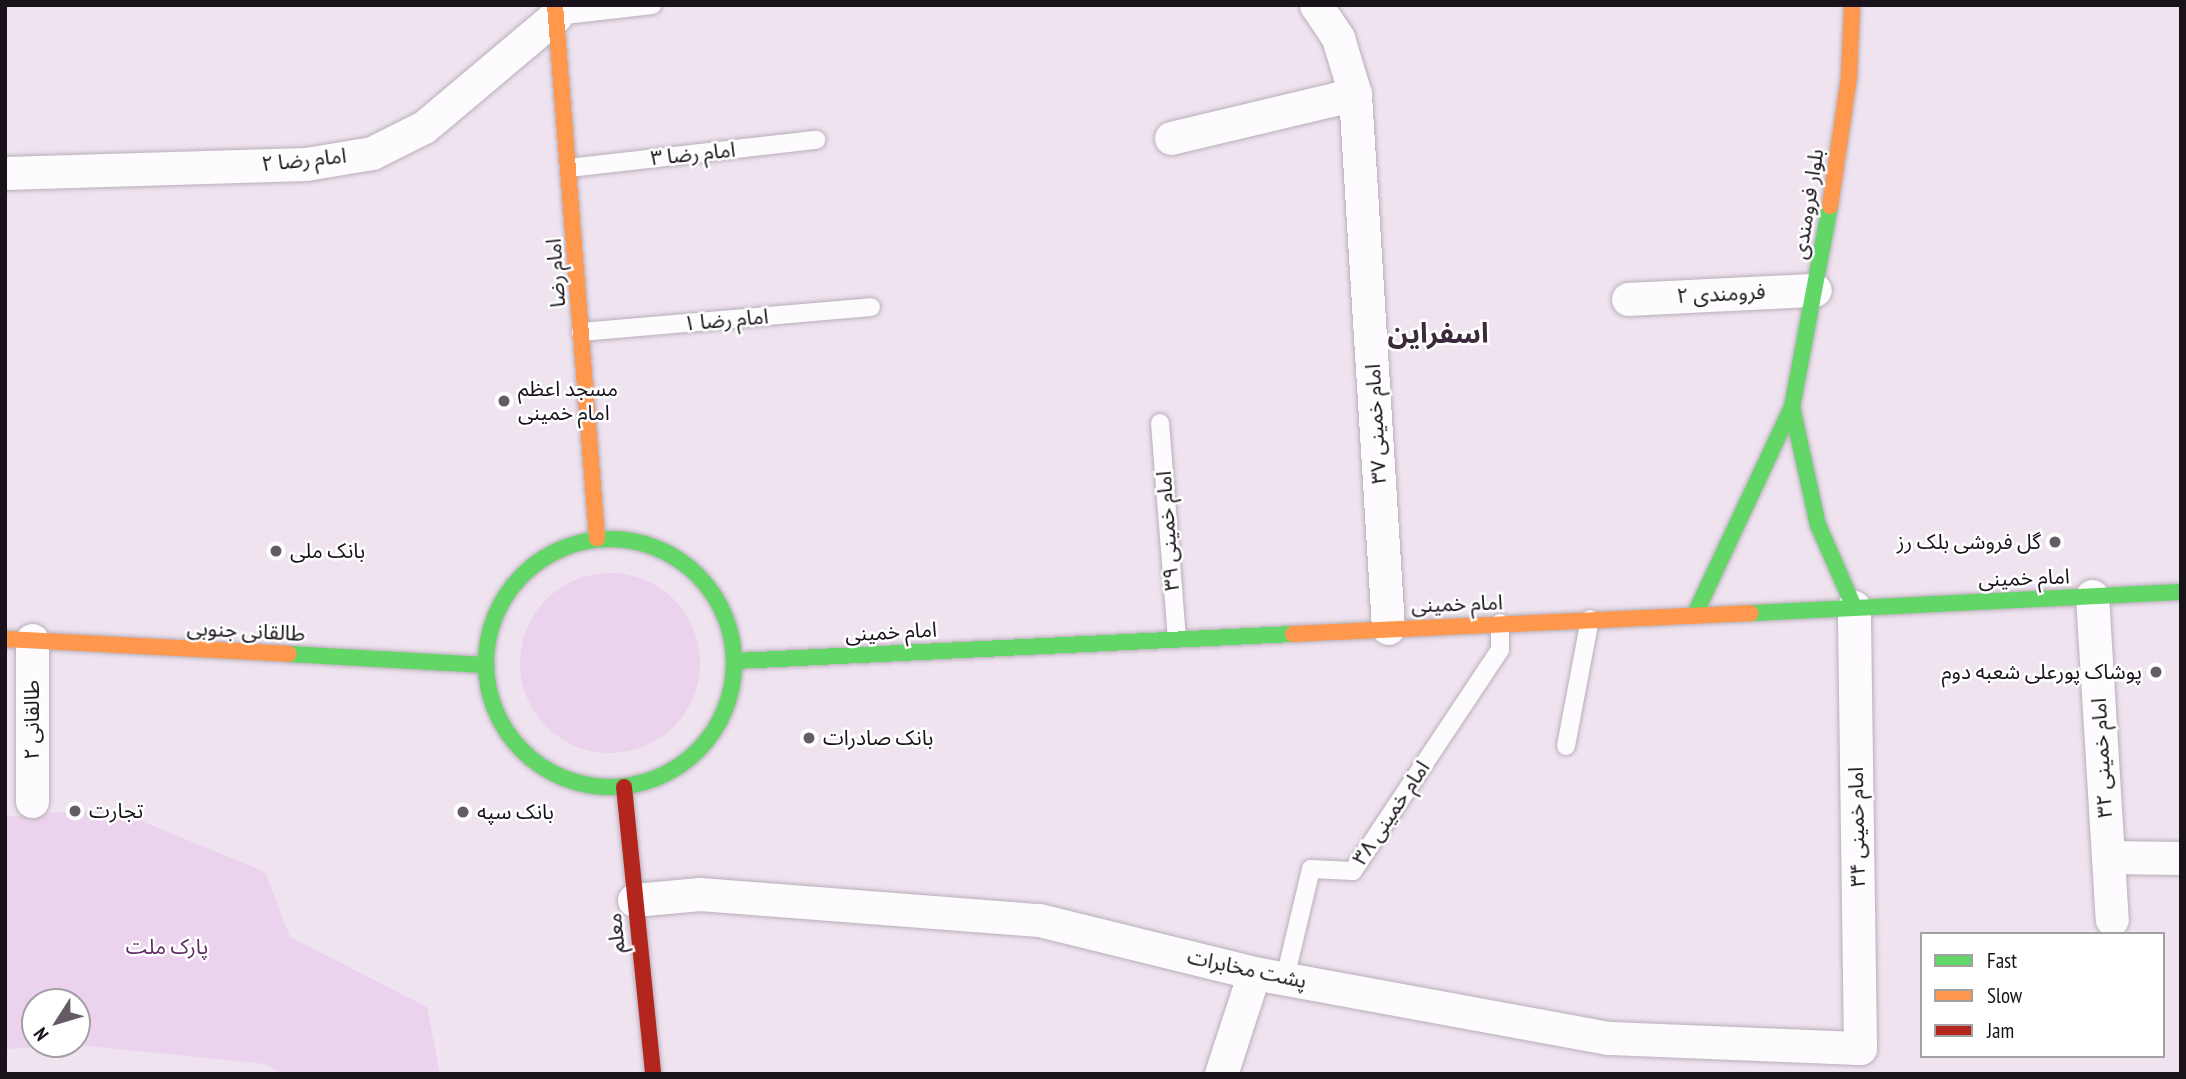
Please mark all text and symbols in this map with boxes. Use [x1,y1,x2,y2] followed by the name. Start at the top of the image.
[649,137,737,171] street label: امام رضا ۳
[260,143,348,177] street label: امام رضا ۲
[1787,147,1829,261] street label: بلوار فرومندی
[541,238,571,308] street label: امام رضا
[1676,279,1766,309] street label: فرومندی ۲
[682,304,770,336] street label: امام رضا ۱
[1387,316,1489,350] district label: اسفراین
[1360,363,1392,485] street label: امام خمینی ۳۷
[518,376,618,426] place label: مسجد اعظم امام خمینی
[496,393,512,409] marker: مسجد اعظم امام خمینی
[1151,470,1185,592] street label: امام خمینی ۳۹
[1897,529,2041,555] place label: گل فروشی بلک رز
[2047,534,2063,550] marker: گل فروشی بلک رز
[290,538,365,564] place label: بانک ملی
[268,543,284,559] marker: بانک ملی
[1978,564,2070,592] street label: امام خمینی
[1411,590,1503,618] street label: امام خمینی
[186,615,306,647] street label: طالقانی جنوبی
[845,617,937,647] street label: امام خمینی
[1941,659,2142,685] place label: پوشاک پورعلی شعبه دوم
[2148,664,2164,680] marker: پوشاک پورعلی شعبه دوم
[19,680,45,760] street label: طالقانی ۲
[2086,697,2118,819] street label: امام خمینی ۳۲
[823,725,933,751] place label: بانک صادرات
[801,730,817,746] marker: بانک صادرات
[1347,756,1435,870] street label: امام خمینی ۳۸
[1843,767,1871,887] street label: امام خمینی ۳۴
[89,798,143,824] place label: تجارت
[477,799,554,825] place label: بانک سپه
[67,803,83,819] marker: تجارت
[455,804,471,820] marker: بانک سپه
[601,912,631,954] street label: معلم
[1920,932,2165,1058] legend
[126,934,208,960] park label: پارک ملت
[1185,944,1309,994] street label: پشت مخابرات
[1987,947,2017,974] text: Fast
[1987,982,2022,1009] text: Slow
[21,988,91,1058] north arrow
[1987,1017,2014,1044] text: Jam
[28,1023,54,1046] text: N

